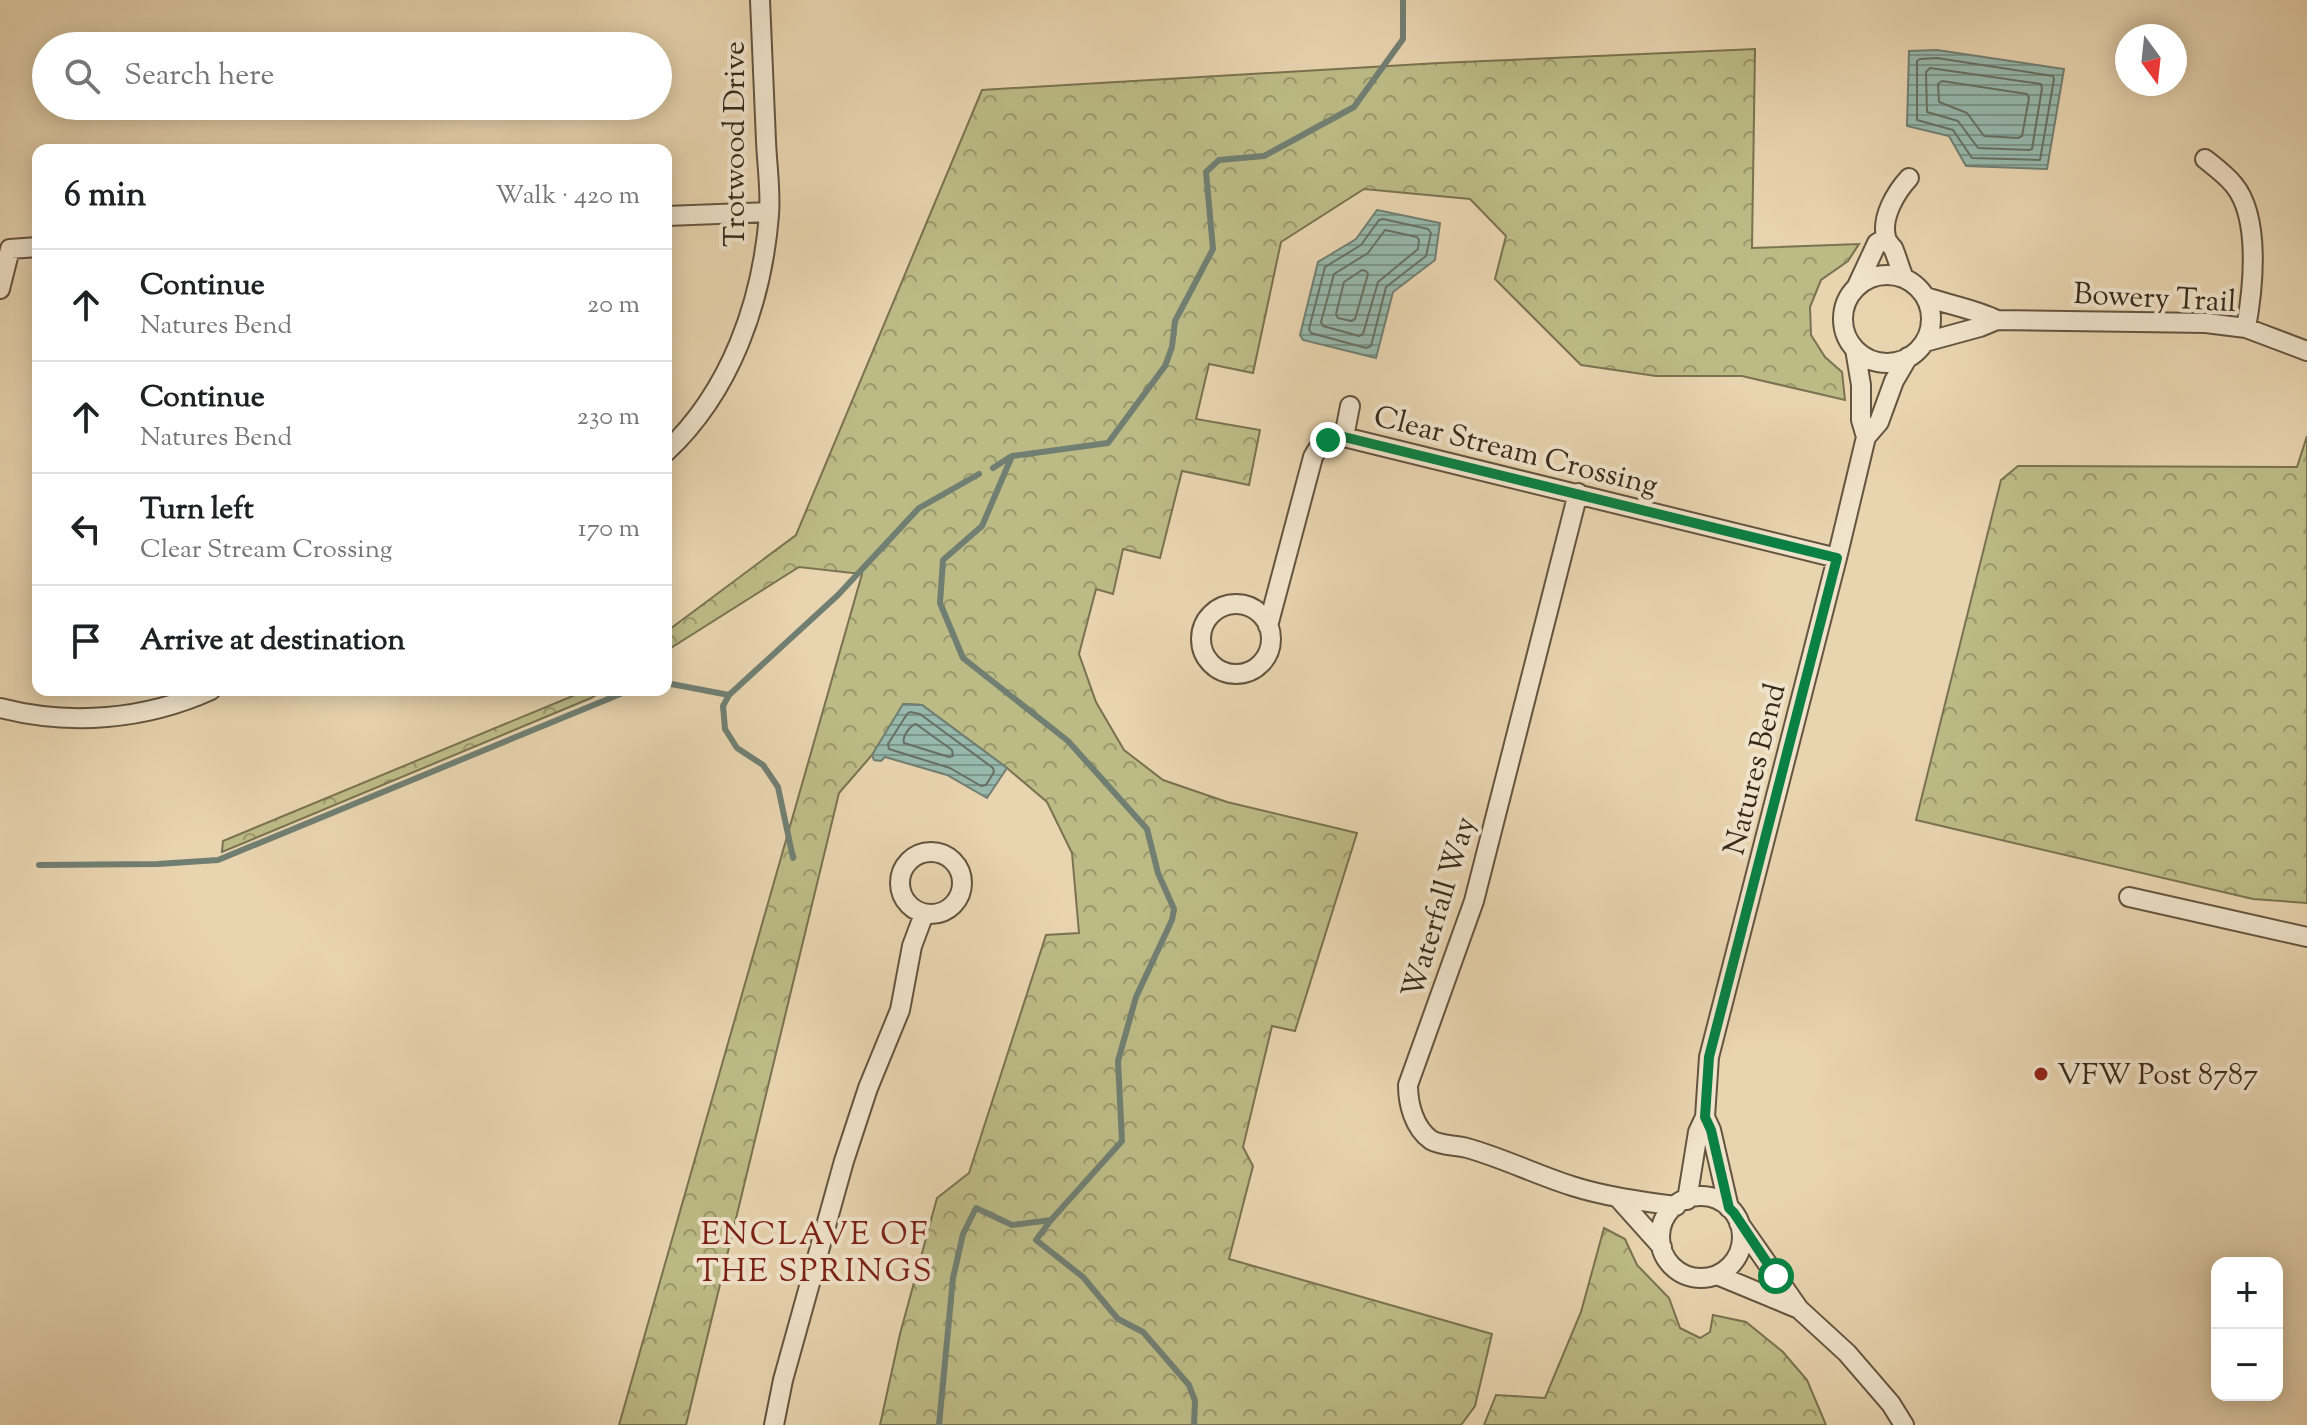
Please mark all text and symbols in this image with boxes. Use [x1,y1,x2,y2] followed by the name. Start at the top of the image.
[2115,24,2187,96] north arrow
[32,32,672,120] search box
[715,41,758,247] street label: Trotwood Drive
[60,54,104,98] icon: search
[124,55,274,98] text: Search here
[64,172,146,221] text: 6 min
[495,178,640,215] text: Walk · 420 m
[140,265,265,308] text: Continue
[2072,274,2237,325] street label: Bowery Trail
[64,283,108,327] icon: ahead
[587,287,640,324] text: 20 m
[140,308,292,345] text: Natures Bend
[140,377,265,420] text: Continue
[64,395,108,439] icon: ahead
[1369,396,1662,509] street label: Clear Stream Crossing
[577,399,640,436] text: 230 m
[140,420,292,457] text: Natures Bend
[1310,422,1346,458] route end
[140,489,254,532] text: Turn left
[64,507,108,551] icon: left
[578,511,640,548] text: 170 m
[140,532,392,569] text: Clear Stream Crossing
[64,619,108,663] icon: arrive
[140,620,405,663] text: Arrive at destination
[1714,679,1799,860] street label: Natures Bend
[1392,812,1488,1004] street label: Waterfall Way
[2057,1055,2258,1098] place label: VFW Post 8787
[2032,1065,2050,1083] marker: VFW Post 8787
[696,1213,934,1296] district label: ENCLAVE OF THE SPRINGS
[2211,1257,2283,1401] map controls
[2211,1257,2283,1329] button: +
[1758,1258,1794,1294] route start
[2211,1329,2283,1401] button: −

